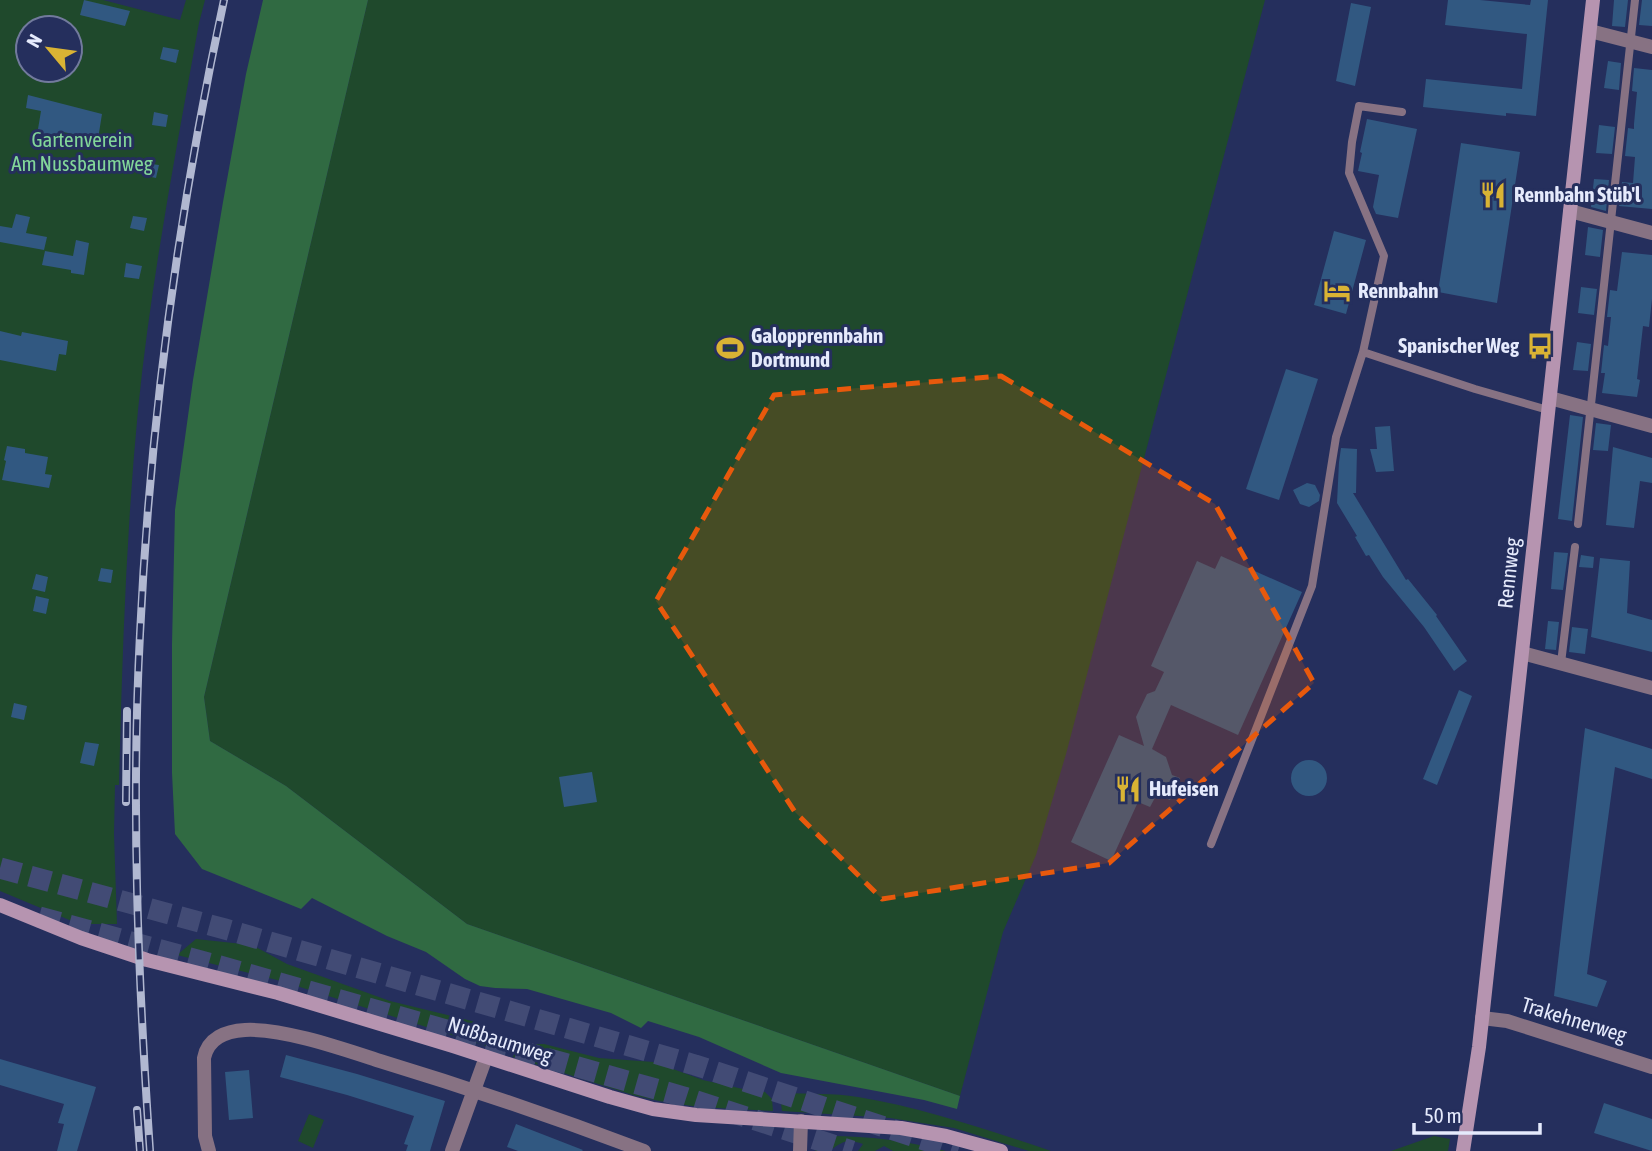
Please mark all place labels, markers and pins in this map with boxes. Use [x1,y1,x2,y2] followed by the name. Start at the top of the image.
[1478,180,1508,210] restaurant icon: Rennbahn Stüb'l
[1514,182,1641,206] place label: Rennbahn Stüb'l
[1322,276,1352,306] hotel icon: Rennbahn
[1358,278,1439,302] place label: Rennbahn
[751,323,883,371] place label: Galopprennbahn Dortmund
[1525,331,1555,361] bus stop icon: Spanischer Weg
[715,333,745,363] sports icon: Galopprennbahn Dortmund
[1398,333,1520,357] place label: Spanischer Weg
[1113,774,1143,804] restaurant icon: Hufeisen
[1149,776,1219,800] place label: Hufeisen

